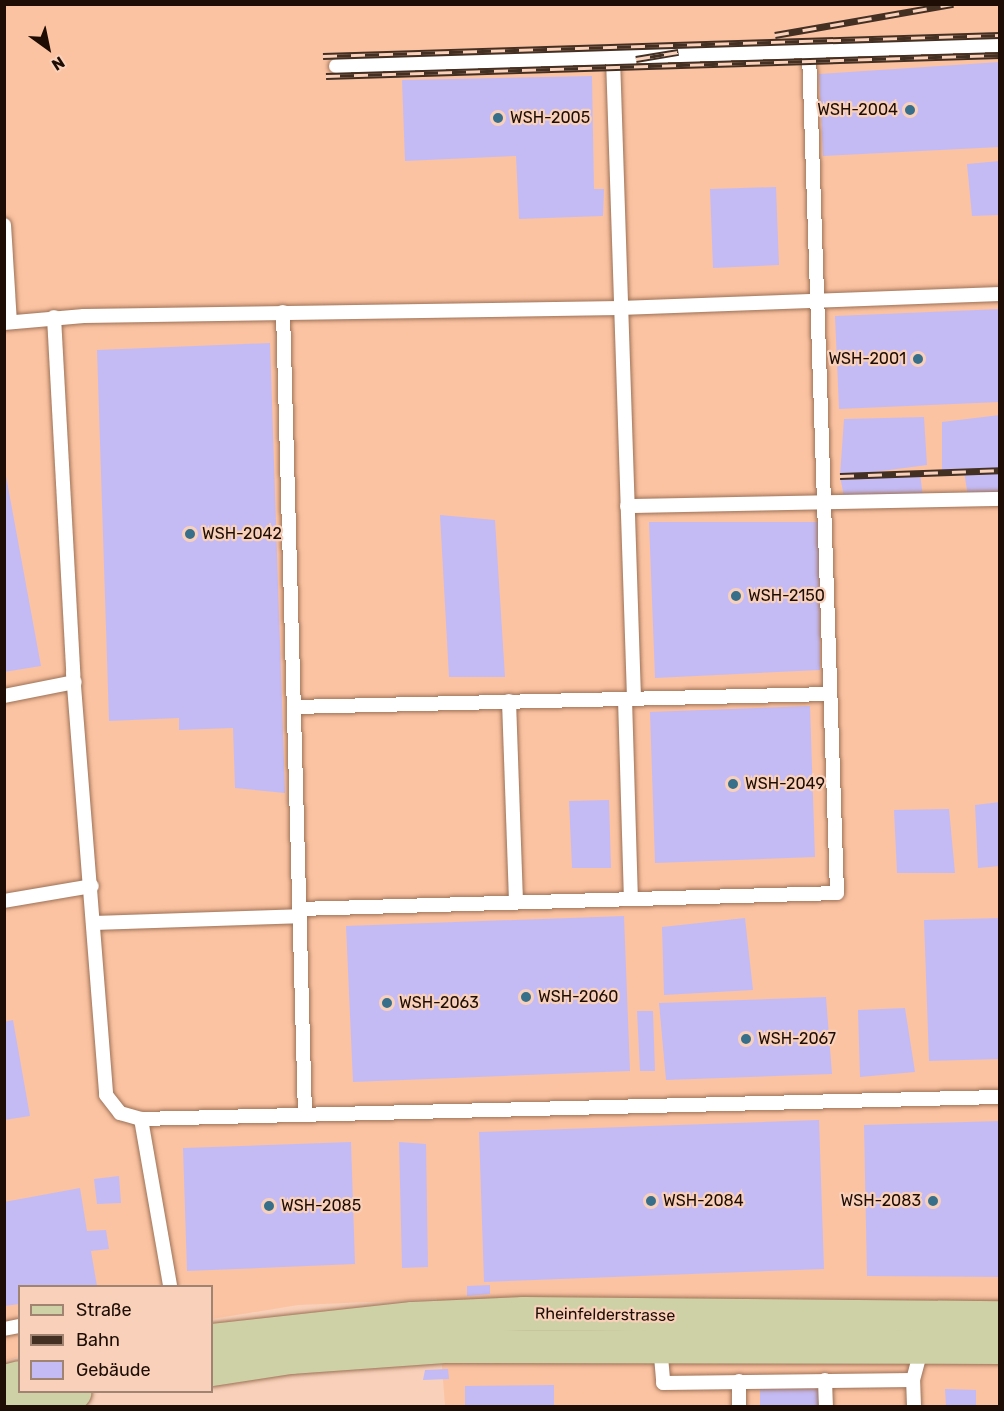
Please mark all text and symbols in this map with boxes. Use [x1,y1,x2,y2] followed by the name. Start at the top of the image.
[18,18,78,78] north arrow
[48,52,68,75] text: N
[817,100,898,120] place label: WSH-2004
[903,103,917,117] marker: WSH-2004
[510,108,590,128] place label: WSH-2005
[491,111,505,125] marker: WSH-2005
[828,349,906,369] place label: WSH-2001
[911,352,925,366] marker: WSH-2001
[202,524,282,544] place label: WSH-2042
[183,527,197,541] marker: WSH-2042
[748,586,825,606] place label: WSH-2150
[729,589,743,603] marker: WSH-2150
[745,774,825,794] place label: WSH-2049
[726,777,740,791] marker: WSH-2049
[538,987,618,1007] place label: WSH-2060
[519,990,533,1004] marker: WSH-2060
[399,993,479,1013] place label: WSH-2063
[380,996,394,1010] marker: WSH-2063
[758,1029,836,1049] place label: WSH-2067
[739,1032,753,1046] marker: WSH-2067
[663,1191,744,1211] place label: WSH-2084
[841,1191,921,1211] place label: WSH-2083
[644,1194,658,1208] marker: WSH-2084
[926,1194,940,1208] marker: WSH-2083
[281,1196,361,1216] place label: WSH-2085
[262,1199,276,1213] marker: WSH-2085
[18,1285,213,1393] legend
[76,1299,132,1321] text: Straße
[535,1304,675,1326] street label: Rheinfelderstrasse
[76,1329,120,1351] text: Bahn
[76,1359,151,1381] text: Gebäude

